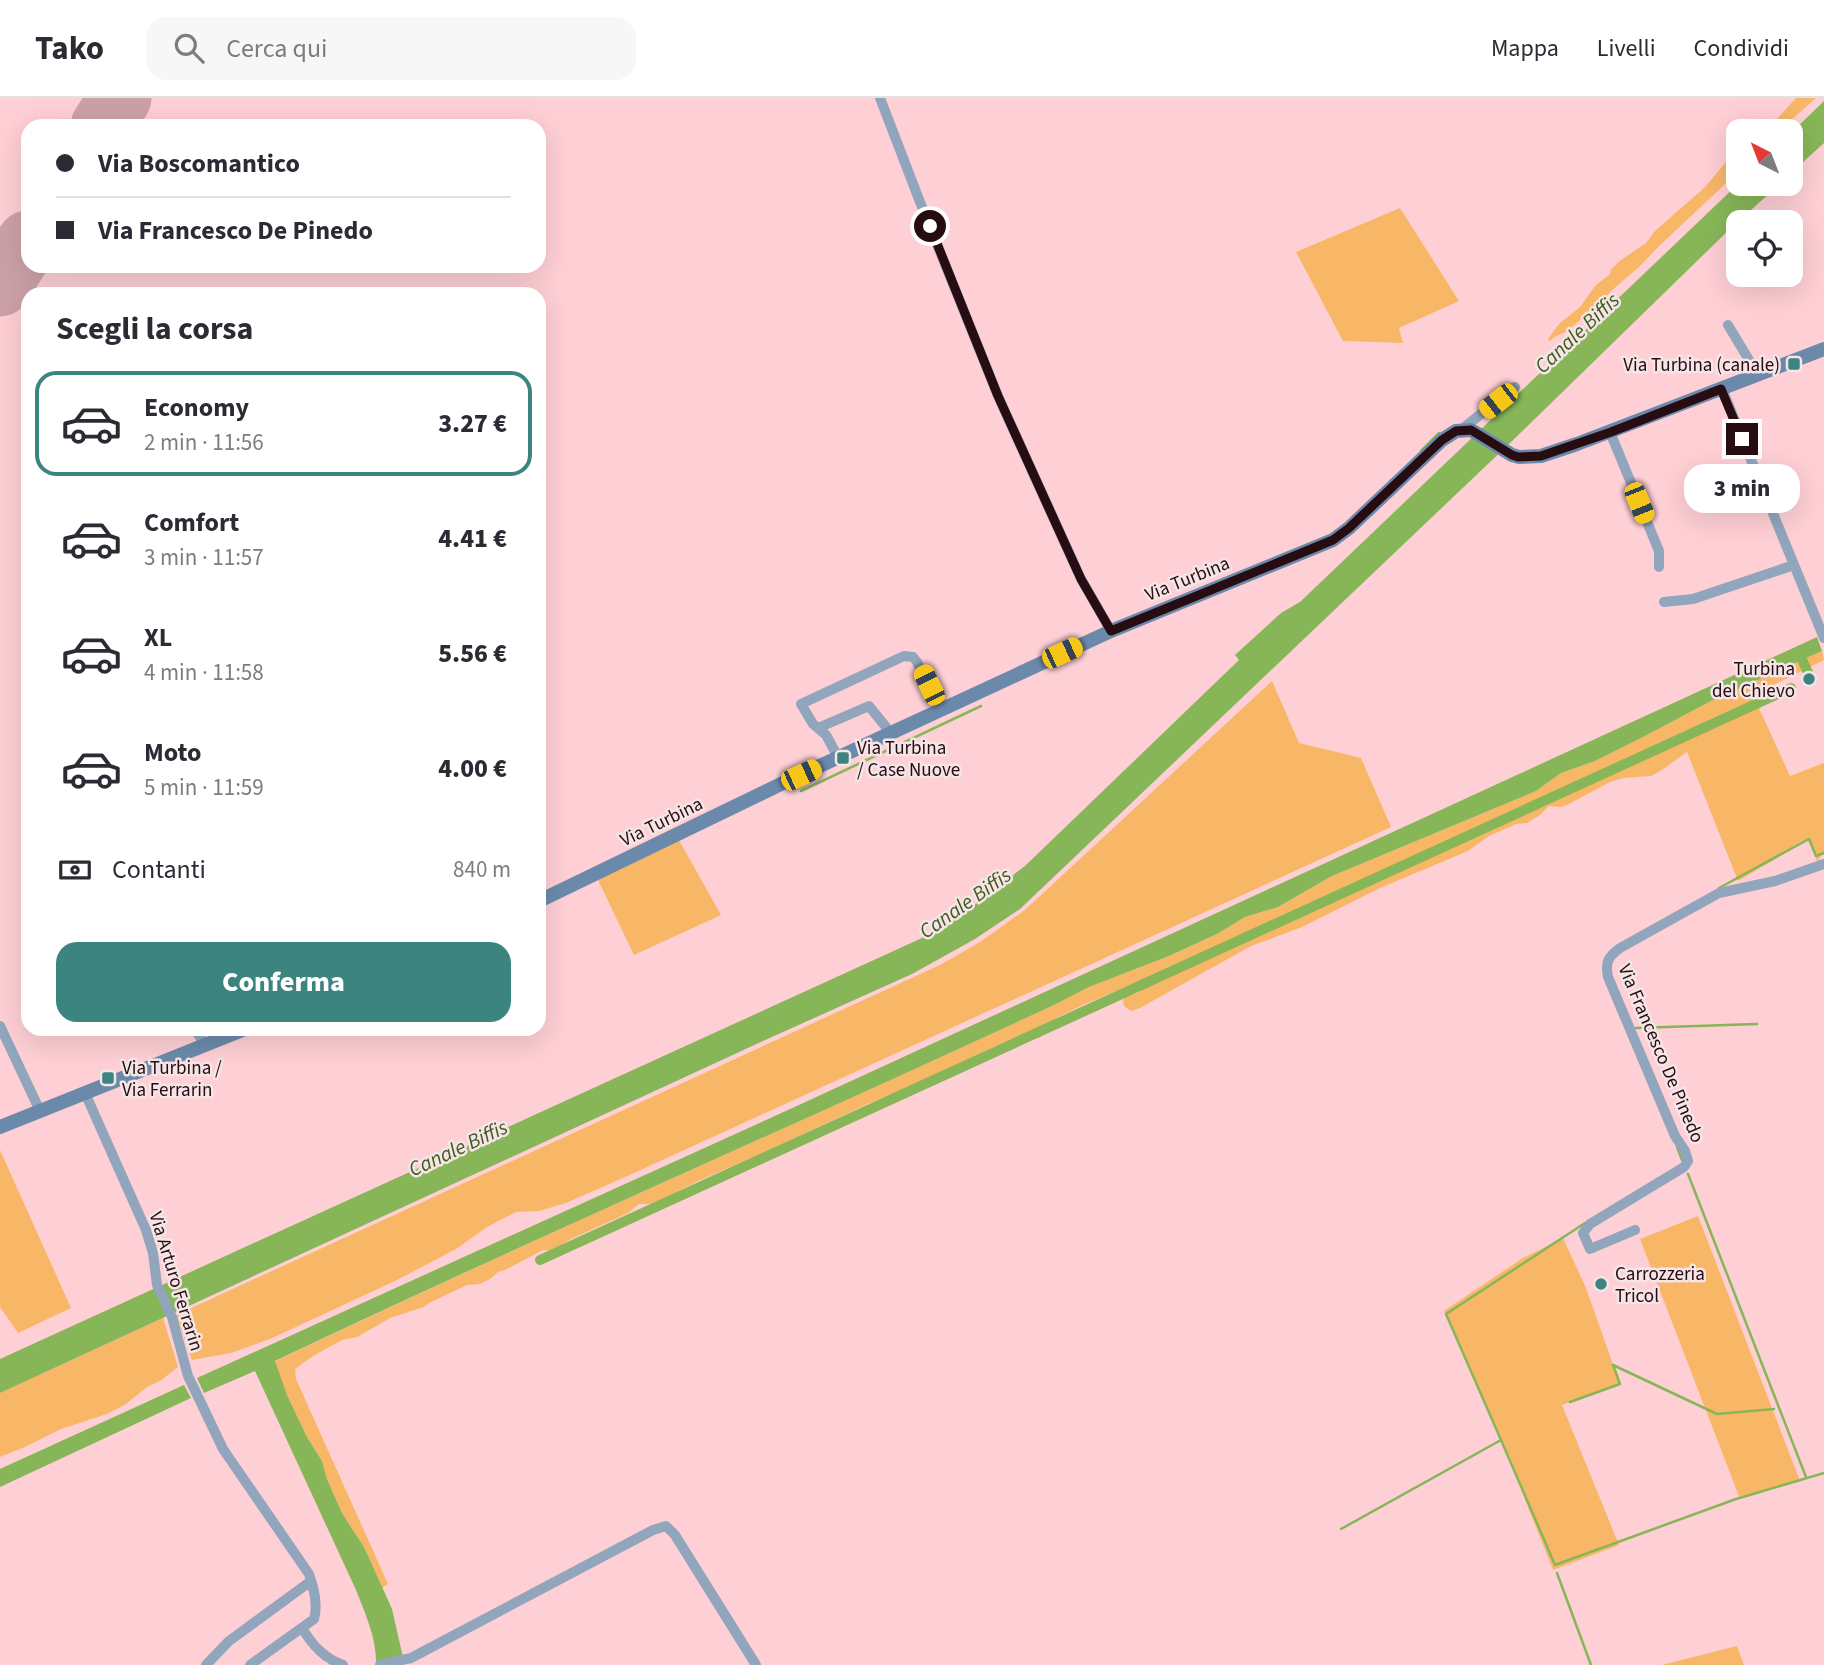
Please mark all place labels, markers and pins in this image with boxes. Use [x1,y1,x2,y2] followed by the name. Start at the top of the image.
[1623,352,1780,379] place label: Via Turbina (canale)
[1786,356,1802,372] marker: Via Turbina (canale)
[1712,656,1795,705] place label: Turbina del Chievo
[1801,671,1817,687] marker: Turbina del Chievo
[857,735,960,784] place label: Via Turbina / Case Nuove
[835,750,851,766] marker: Via Turbina / Case Nuove
[122,1055,222,1104] place label: Via Turbina / Via Ferrarin
[100,1070,116,1086] marker: Via Turbina / Via Ferrarin
[1615,1261,1705,1310] place label: Carrozzeria Tricol
[1593,1276,1609,1292] marker: Carrozzeria Tricol

